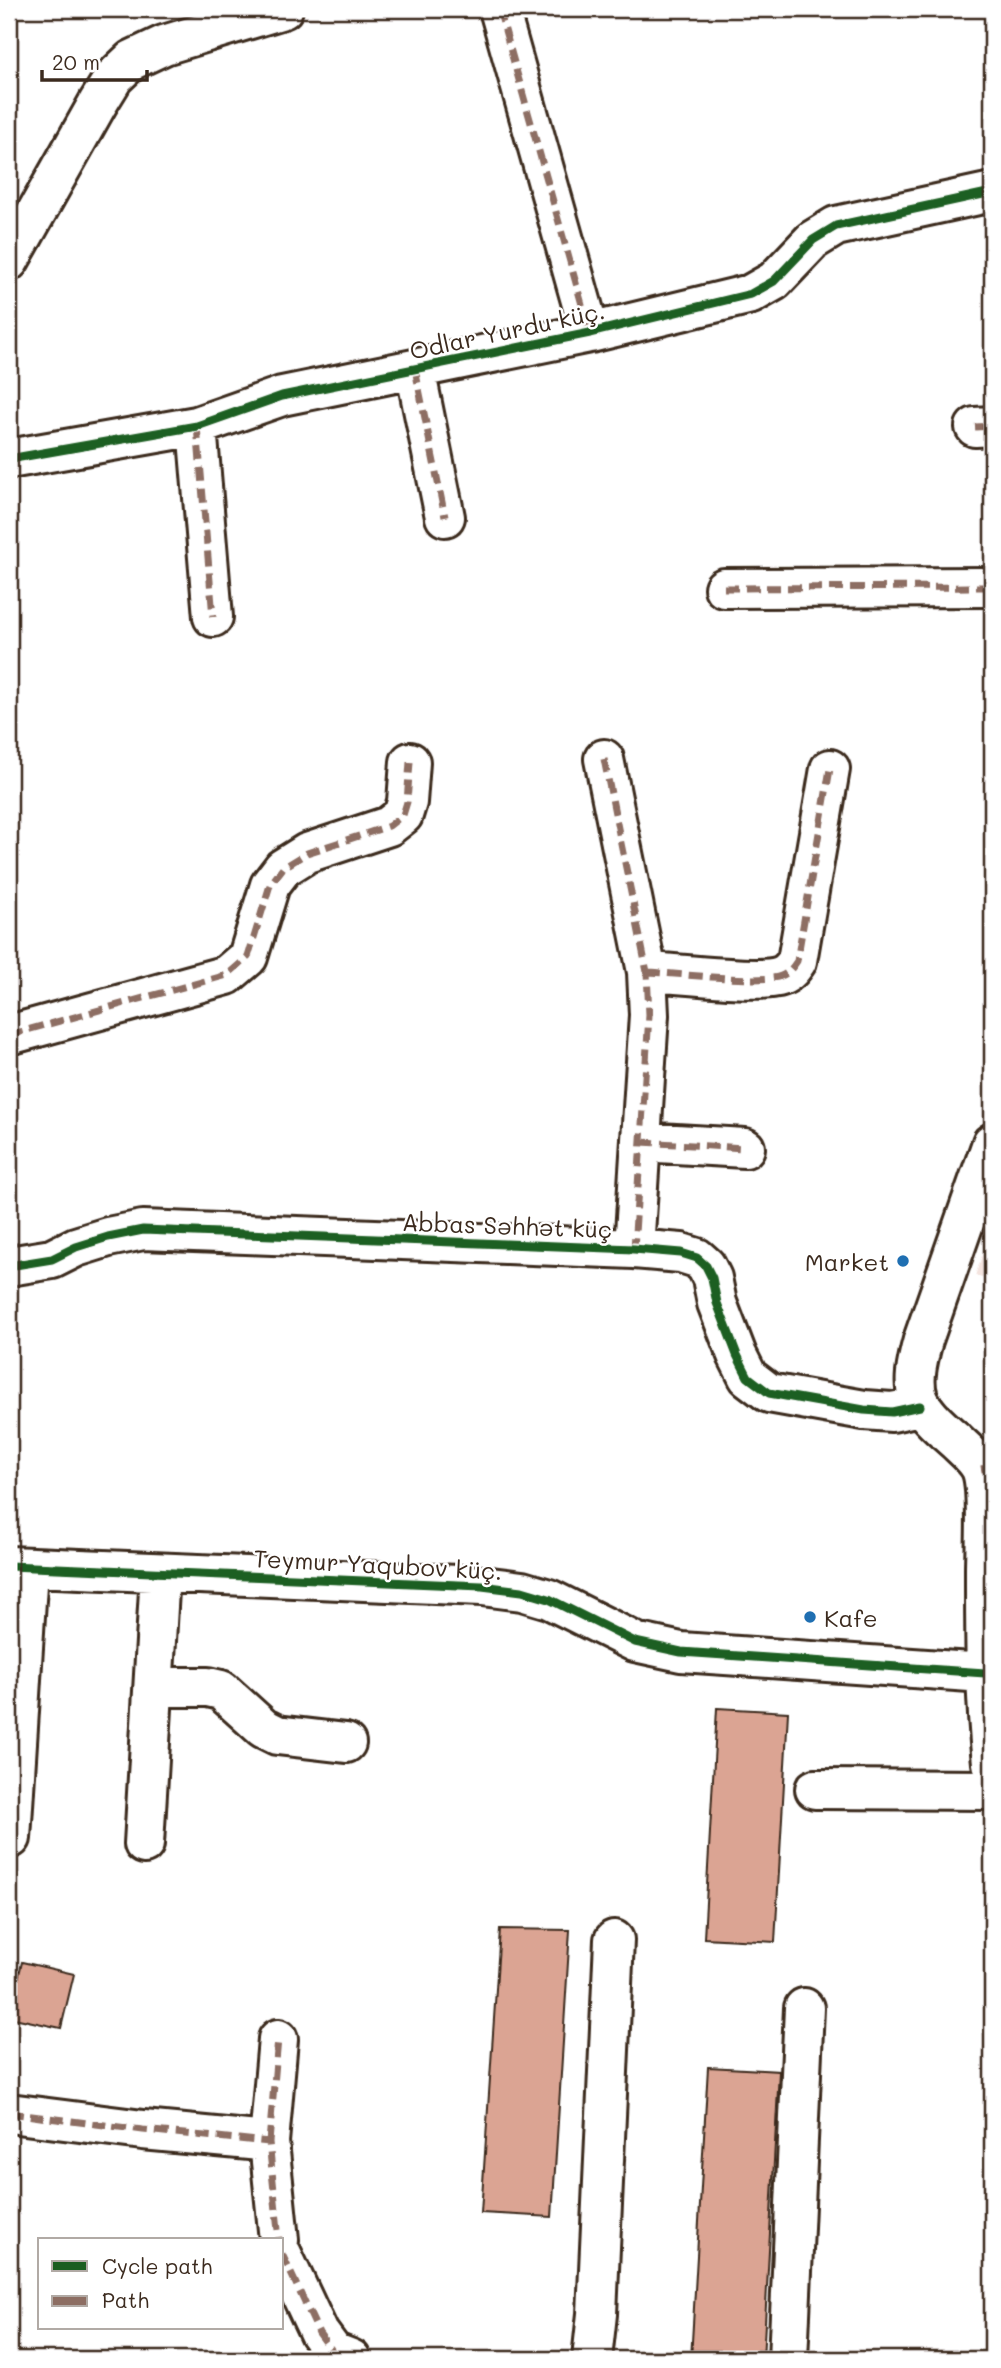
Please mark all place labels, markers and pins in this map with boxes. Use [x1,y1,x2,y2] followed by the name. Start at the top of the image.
[805,1246,889,1277] place label: Market
[895,1253,911,1269] marker: Market
[824,1602,878,1633] place label: Kafe
[802,1609,818,1625] marker: Kafe

